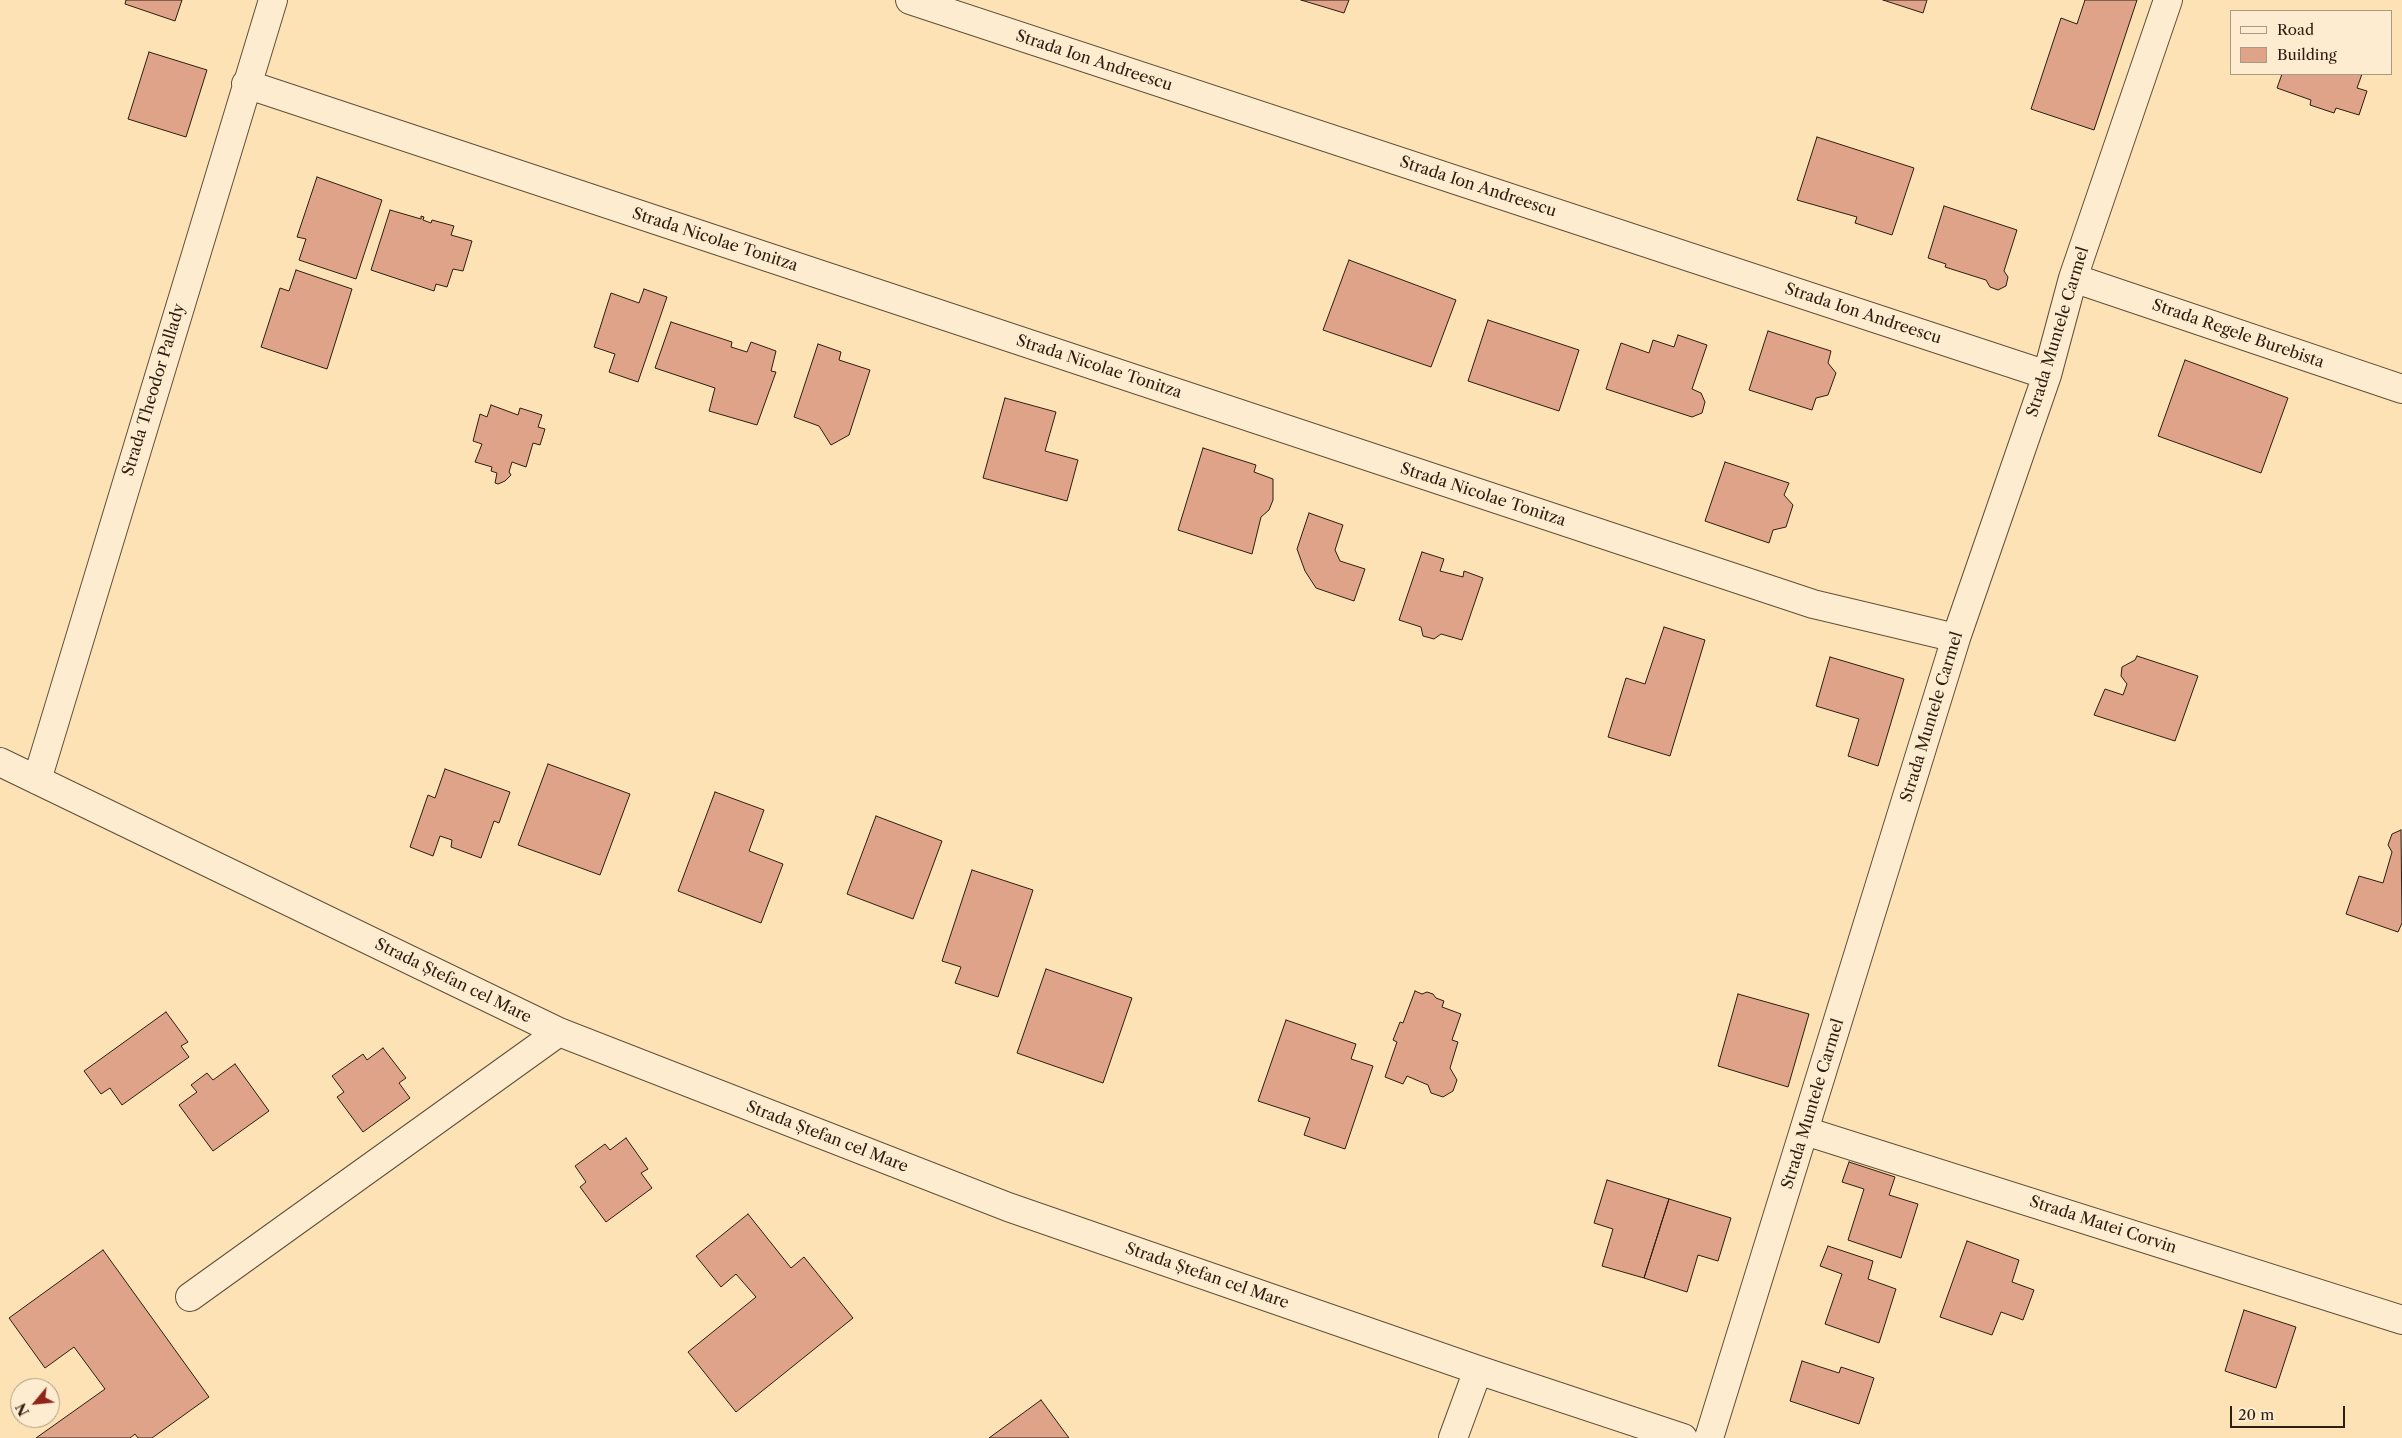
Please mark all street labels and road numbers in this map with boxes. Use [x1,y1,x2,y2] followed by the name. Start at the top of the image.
[1013,27,1175,95] street label: Strada Ion Andreescu
[1397,153,1559,221] street label: Strada Ion Andreescu
[630,204,800,276] street label: Strada Nicolae Tonitza
[2023,244,2093,420] street label: Strada Muntele Carmel
[1782,280,1944,348] street label: Strada Ion Andreescu
[2149,296,2327,372] street label: Strada Regele Burebista
[119,301,189,479] street label: Strada Theodor Pallady
[1014,331,1184,403] street label: Strada Nicolae Tonitza
[1398,459,1568,531] street label: Strada Nicolae Tonitza
[1897,629,1967,805] street label: Strada Muntele Carmel
[372,935,534,1027] street label: Strada Ștefan cel Mare
[1778,1016,1848,1192] street label: Strada Muntele Carmel
[743,1097,911,1177] street label: Strada Ștefan cel Mare
[2027,1192,2179,1258] street label: Strada Matei Corvin
[1123,1239,1291,1313] street label: Strada Ștefan cel Mare

